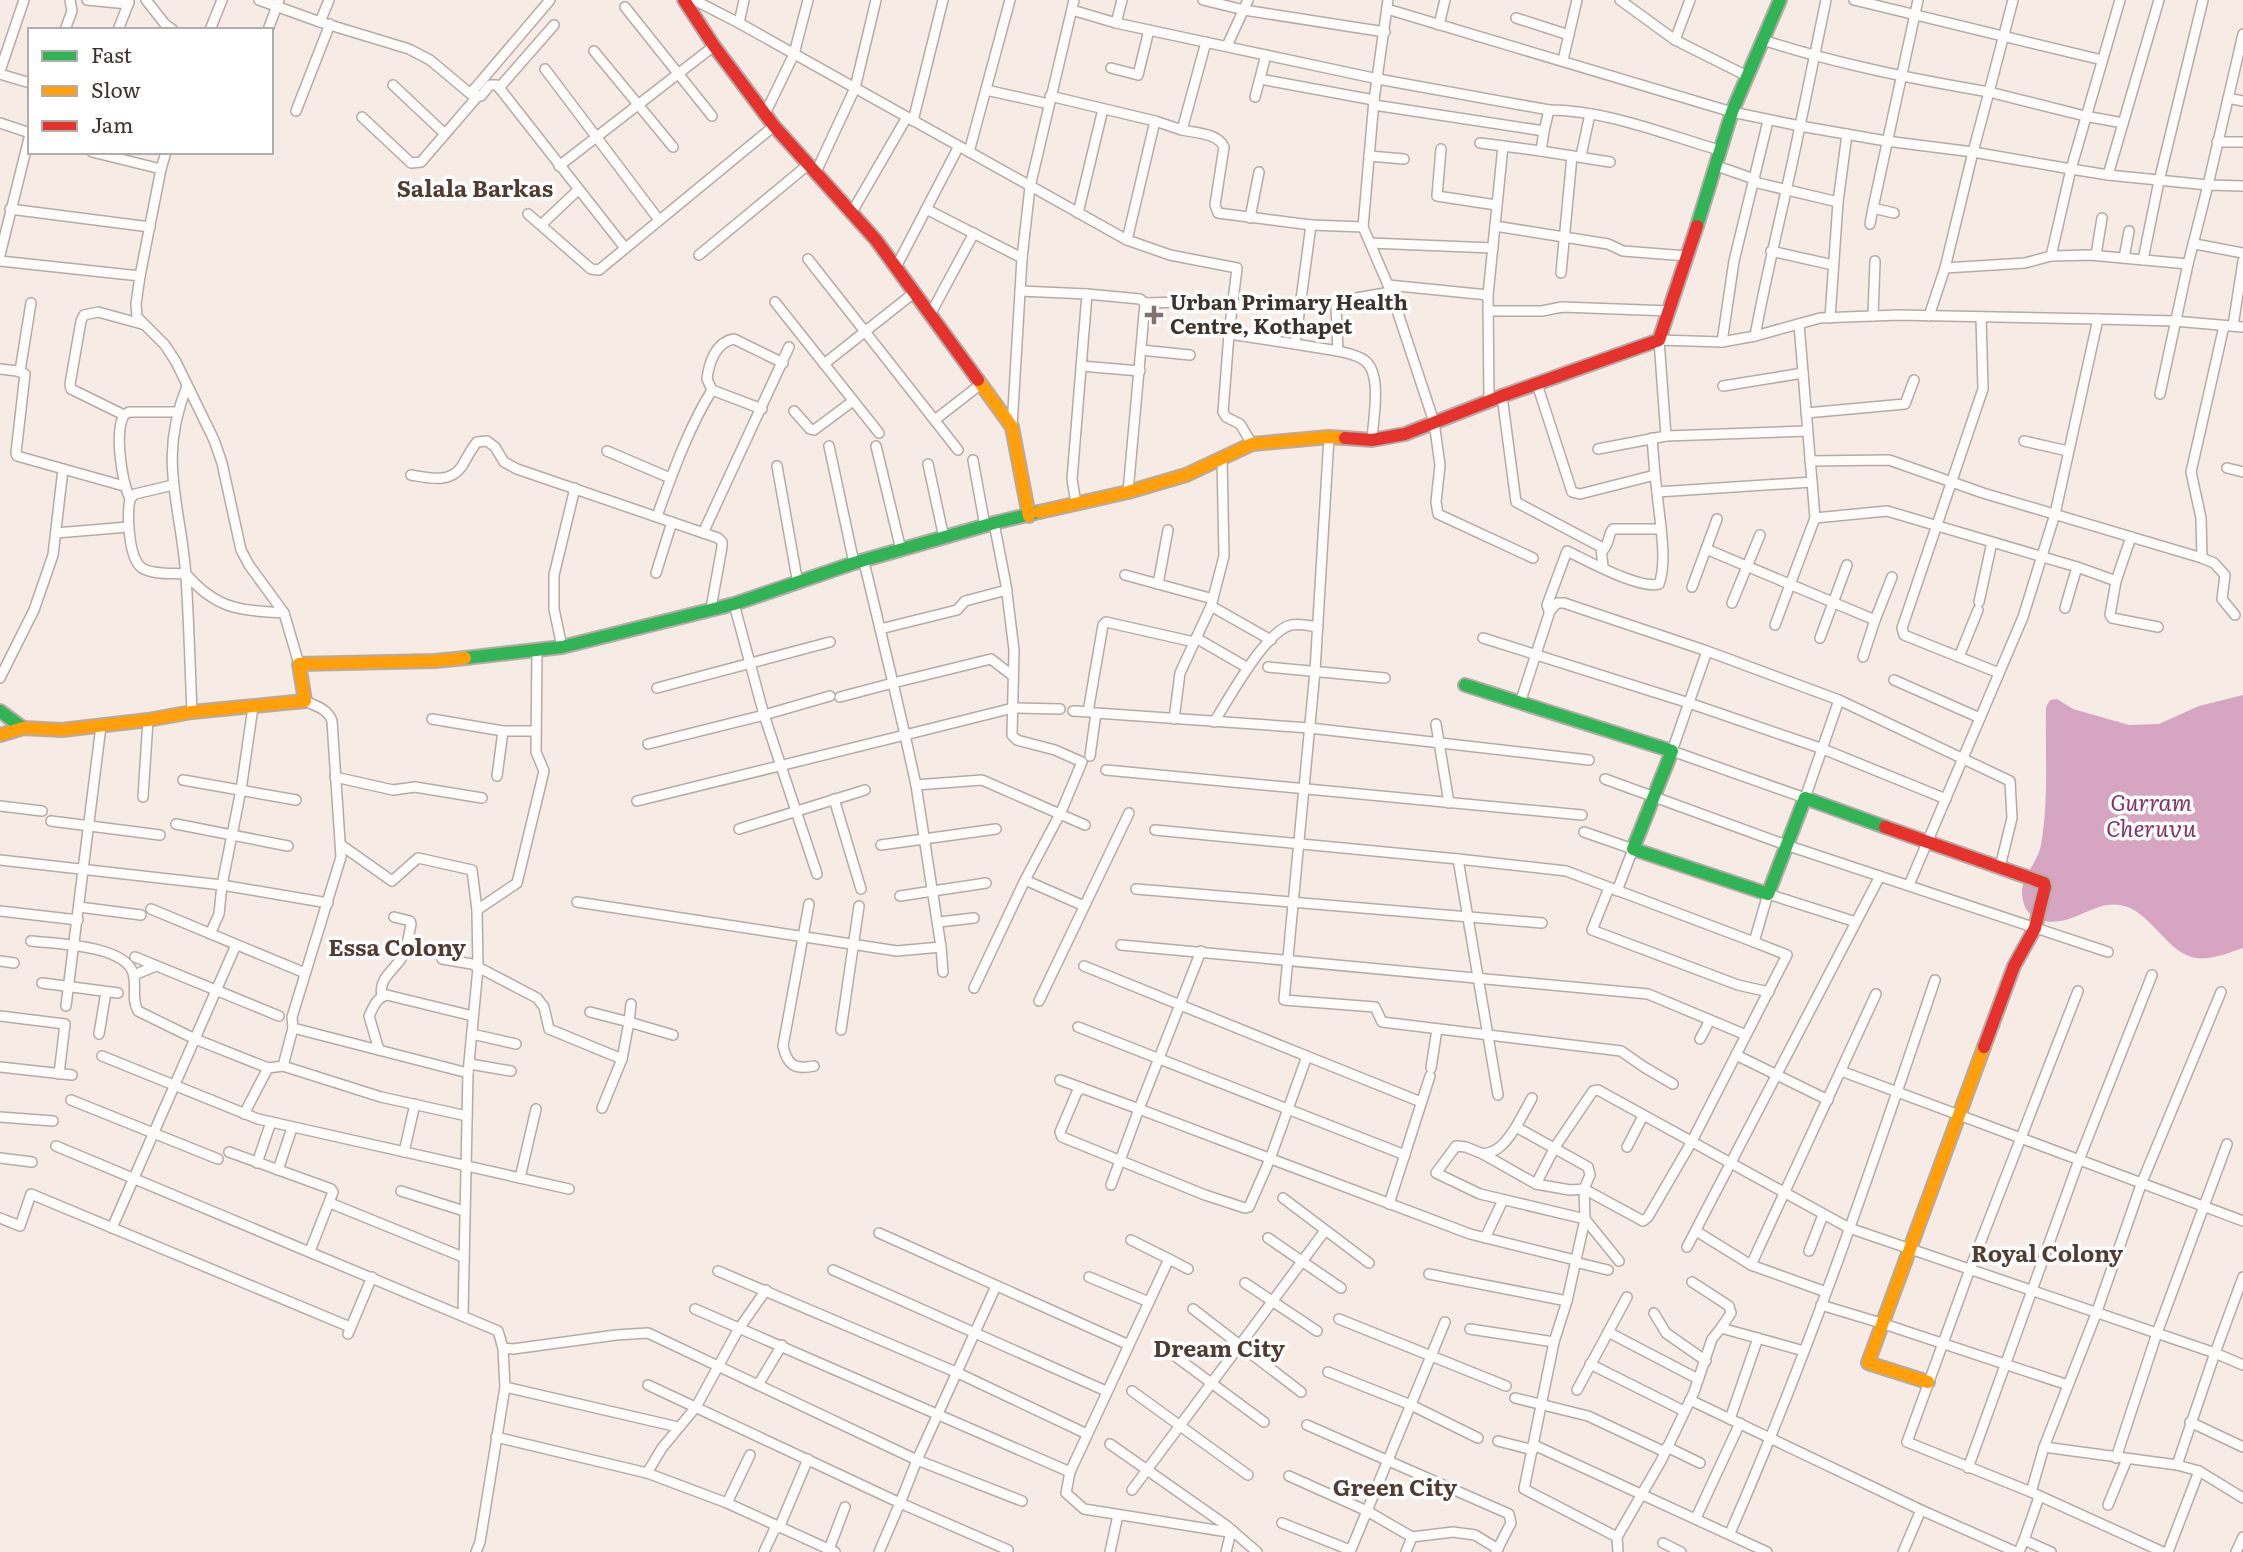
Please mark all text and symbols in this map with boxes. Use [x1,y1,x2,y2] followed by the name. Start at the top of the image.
[28,28,273,154] legend
[91,38,132,69] text: Fast
[91,73,141,104] text: Slow
[91,108,133,139] text: Jam
[397,170,553,204] district label: Salala Barkas
[1170,285,1408,340] place label: Urban Primary Health Centre, Kothapet
[1144,305,1164,325] marker: Urban Primary Health Centre, Kothapet
[2106,784,2196,844] water label: Gurram Cheruvu
[328,929,466,963] district label: Essa Colony
[1971,1235,2123,1269] district label: Royal Colony
[1153,1330,1285,1364] district label: Dream City
[1333,1469,1457,1503] district label: Green City

